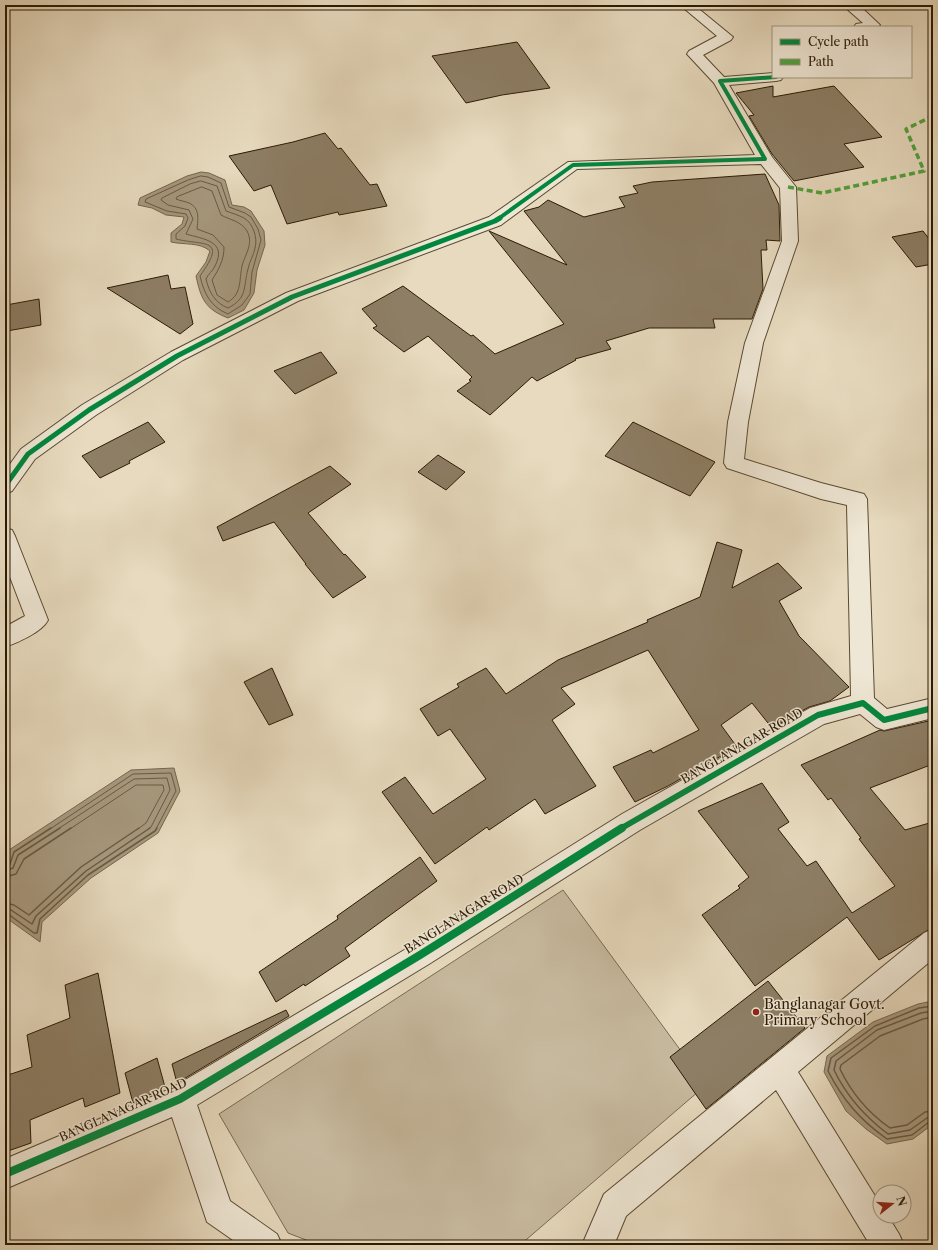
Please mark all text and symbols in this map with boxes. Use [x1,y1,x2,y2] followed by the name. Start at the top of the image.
[772,26,912,78] legend
[808,34,869,49] text: Cycle path
[808,54,834,69] text: Path
[678,704,806,787] street label: BANGLANAGAR ROAD
[401,870,527,957] street label: BANGLANAGAR ROAD
[764,995,885,1029] place label: Banglanagar Govt. Primary School
[751,1007,761,1017] marker: Banglanagar Govt. Primary School
[57,1074,189,1145] street label: BANGLANAGAR ROAD
[872,1184,912,1224] north arrow
[893,1194,910,1208] text: N

